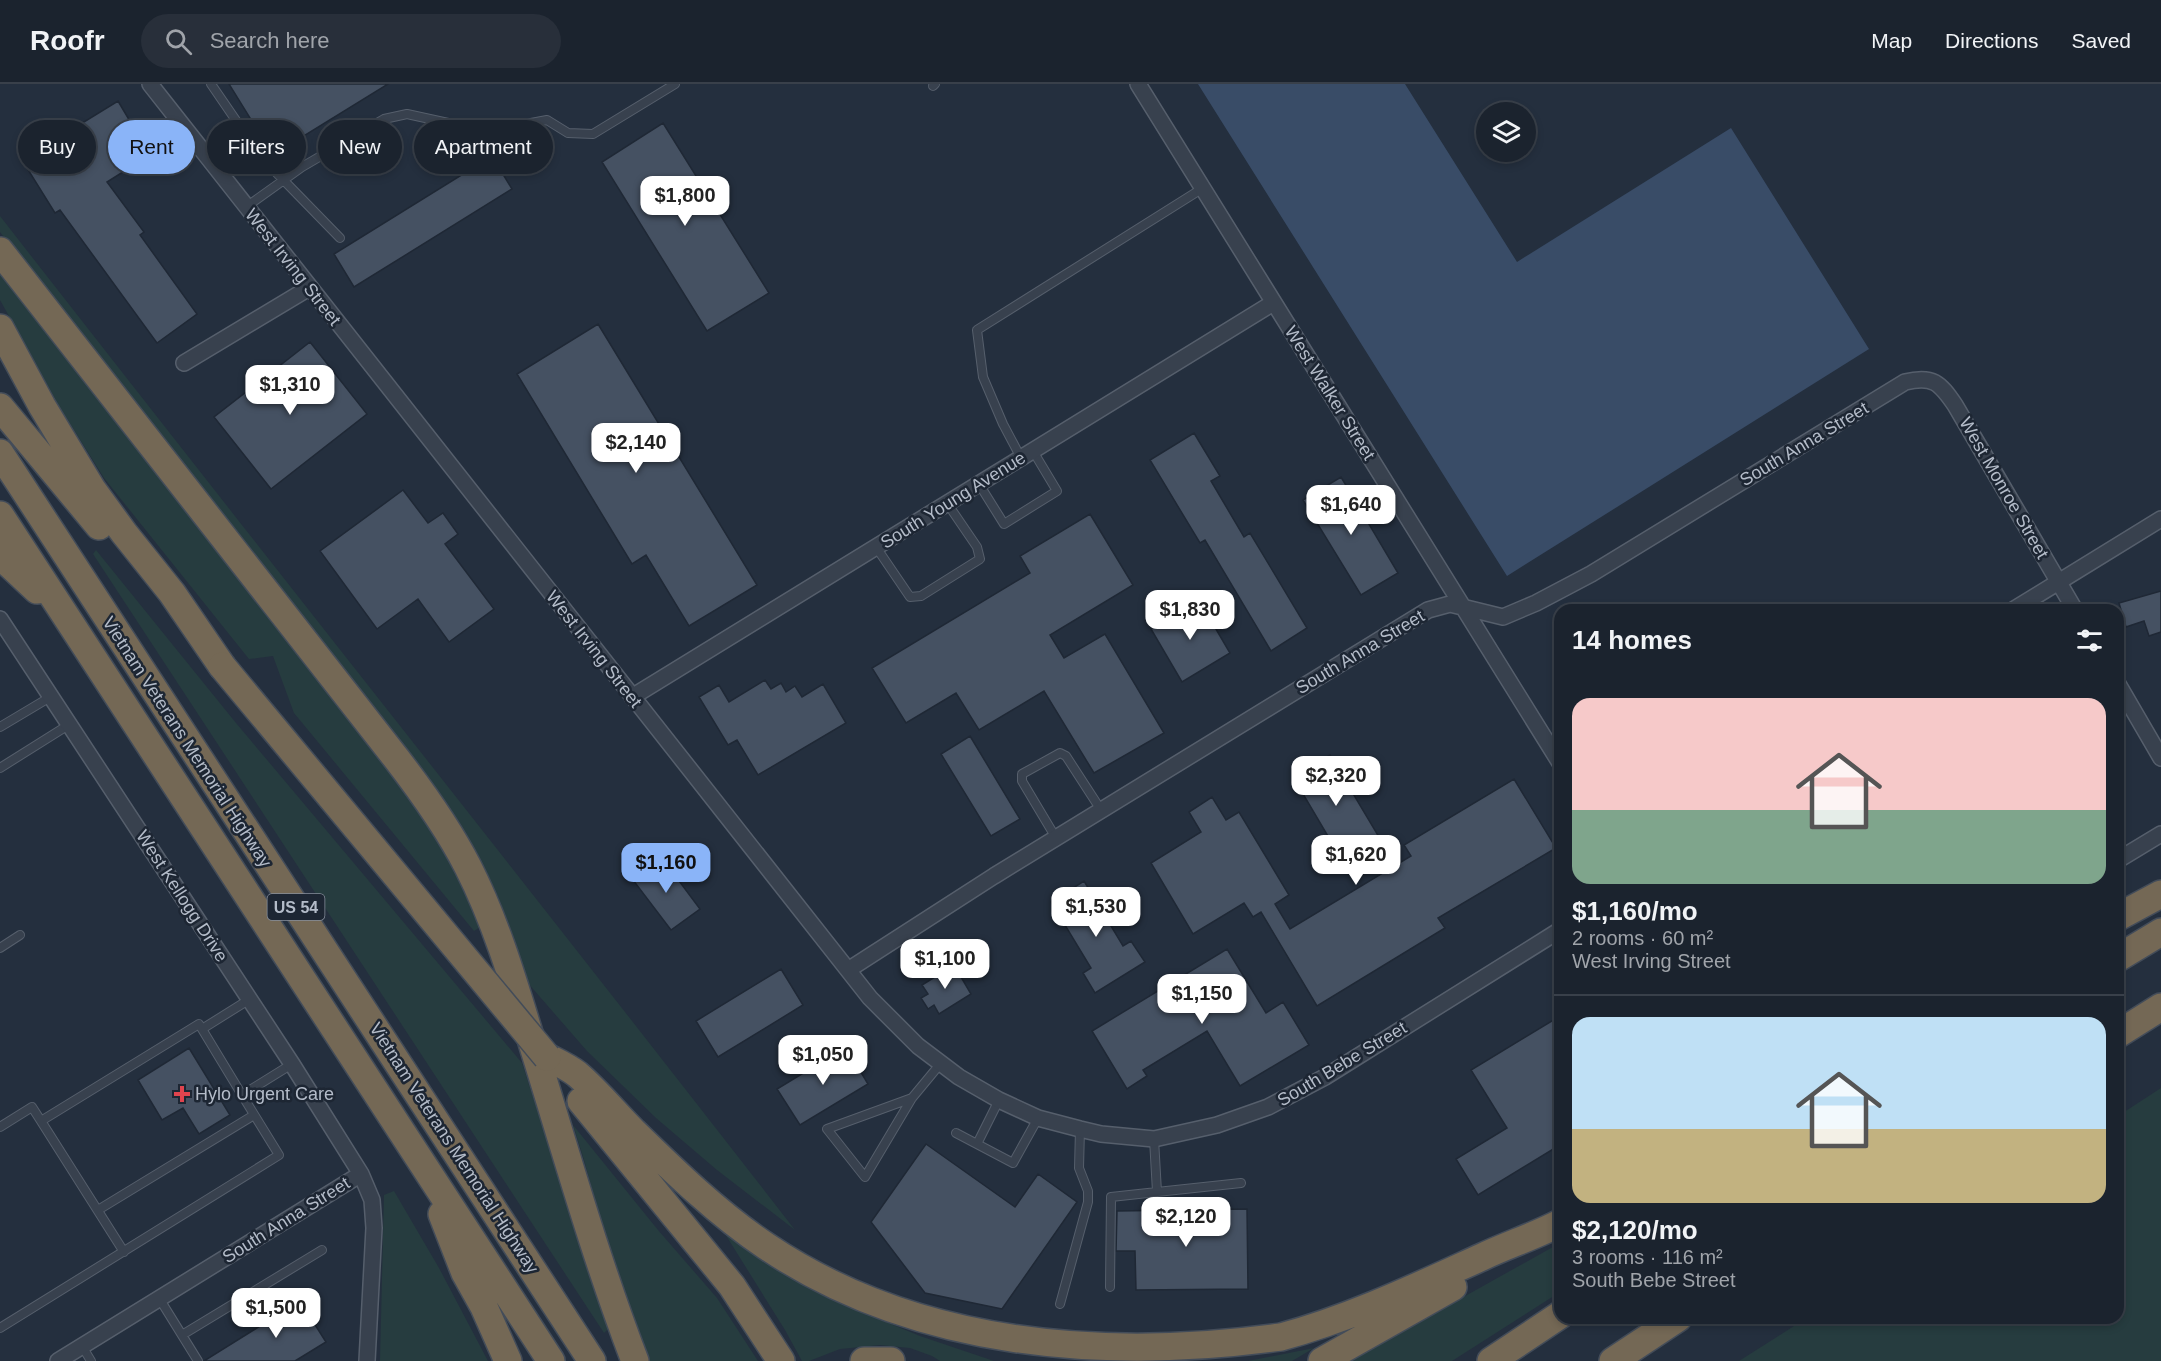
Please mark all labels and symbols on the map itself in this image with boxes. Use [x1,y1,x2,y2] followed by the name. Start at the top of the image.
[636,176,734,227] pin: $1,800
[241,205,345,329] street label: West Irving Street
[1281,322,1379,464] street label: West Walker Street
[241,365,339,416] pin: $1,310
[1736,398,1872,490] street label: South Anna Street
[1955,414,2053,562] street label: West Monroe Street
[587,423,685,474] pin: $2,140
[877,447,1029,553] street label: South Young Avenue
[1302,485,1400,536] pin: $1,640
[542,587,646,711] street label: West Irving Street
[1141,590,1239,641] pin: $1,830
[1292,606,1428,698] street label: South Anna Street
[98,613,276,871] street label: Vietnam Veterans Memorial Highway
[1287,756,1385,807] pin: $2,320
[132,827,232,965] street label: West Kellogg Drive
[1307,835,1405,886] pin: $1,620
[617,843,715,894] pin: $1,160
[1047,887,1145,938] pin: $1,530
[268,894,324,920] road number: US 54
[896,939,994,990] pin: $1,100
[1153,974,1251,1025] pin: $1,150
[1274,1018,1410,1110] street label: South Bebe Street
[365,1019,543,1277] street label: Vietnam Veterans Memorial Highway
[774,1035,872,1086] pin: $1,050
[195,1084,334,1104] place label: Hylo Urgent Care
[173,1085,191,1103] marker: Hylo Urgent Care
[219,1173,353,1267] street label: South Anna Street
[1137,1197,1235,1248] pin: $2,120
[227,1288,325,1339] pin: $1,500

